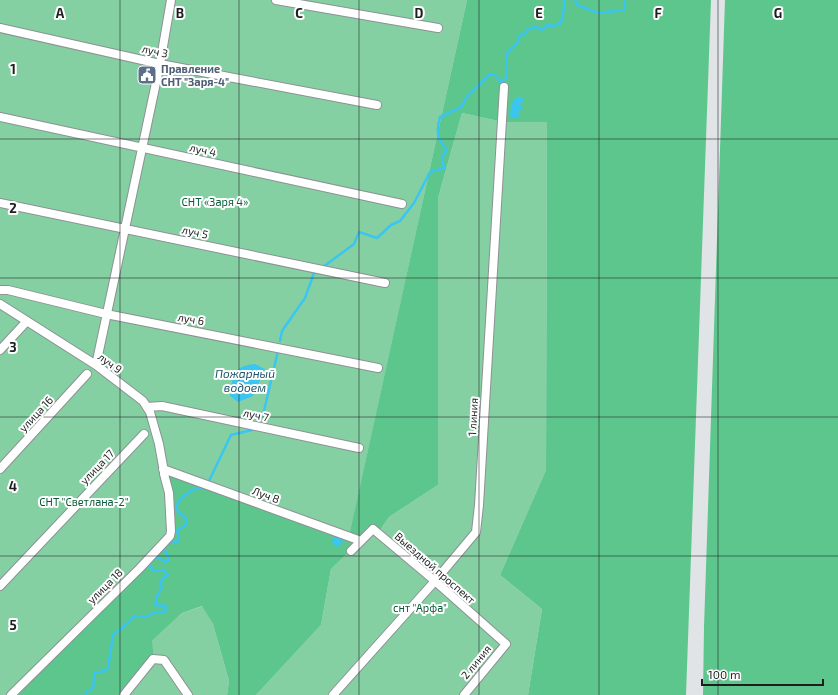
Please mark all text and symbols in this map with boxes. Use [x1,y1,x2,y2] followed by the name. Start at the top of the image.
[56,5,65,21] text: A
[176,5,184,21] text: B
[295,5,303,21] text: C
[415,5,424,21] text: D
[535,5,543,21] text: E
[654,5,662,21] text: F
[774,5,782,21] text: G
[141,41,169,61] street label: луч 3
[10,61,16,77] text: 1
[161,62,229,88] place label: Правление СНТ "Заря-4"
[136,64,158,86] public building icon: Правление СНТ "Заря-4"
[188,140,218,160] street label: луч 4
[182,195,248,208] park label: СНТ «Заря 4»
[9,200,17,216] text: 2
[181,222,209,242] street label: луч 5
[177,310,205,328] street label: луч 6
[9,339,17,355] text: 3
[95,350,125,376] street label: луч 9
[215,366,275,394] water label: Пожарный водоем
[16,393,56,435] street label: улица 16
[465,397,480,436] street label: 1 линия
[242,405,271,425] street label: луч 7
[77,446,117,487] street label: улица 17
[9,478,17,494] text: 4
[250,484,282,506] street label: Луч 8
[39,495,129,508] park label: СНТ "Светлана-2"
[393,529,479,606] street label: Выездной проспект
[84,565,126,607] street label: улица 18
[393,601,447,614] park label: снт "Арфа"
[9,617,17,633] text: 5
[458,642,493,681] street label: 2 линия
[702,661,823,687] scale bar
[708,667,740,681] text: 100 m

